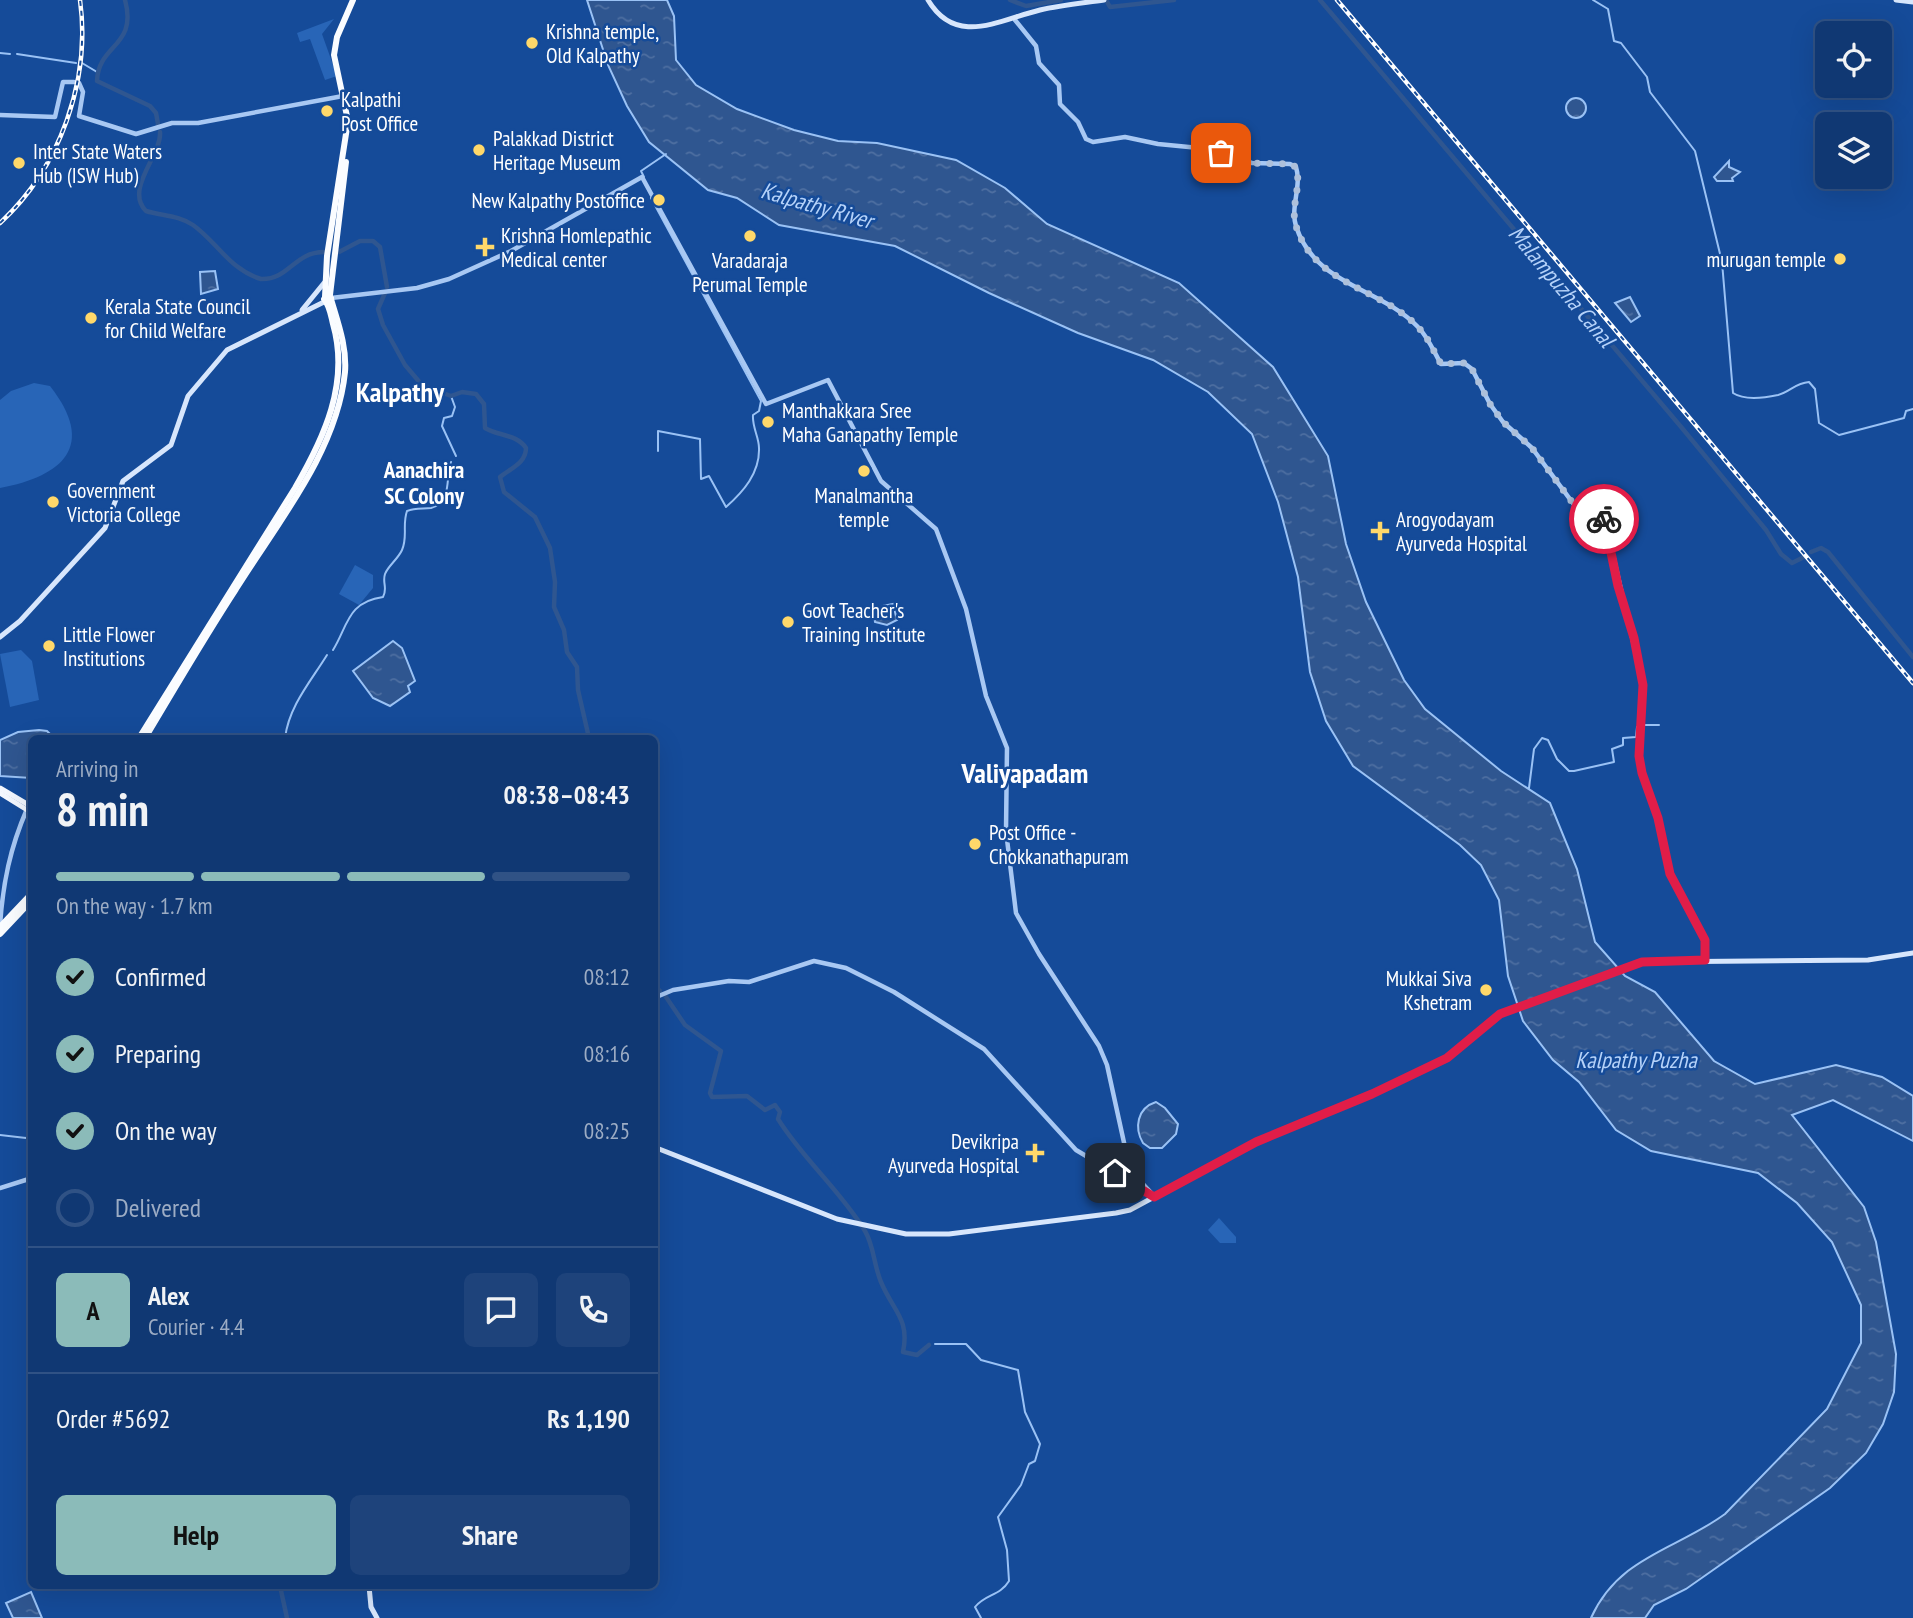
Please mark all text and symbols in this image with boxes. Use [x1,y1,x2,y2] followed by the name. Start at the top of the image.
[546,18,659,69] place label: Krishna temple, Old Kalpathy
[1815,21,1892,189] map controls
[1815,21,1892,98] button: locate
[524,35,540,51] marker: Krishna temple, Old Kalpathy
[341,86,418,137] place label: Kalpathi Post Office
[319,103,335,119] marker: Kalpathi Post Office
[1815,112,1892,189] button: layers
[1191,123,1251,183] pin
[493,125,621,176] place label: Palakkad District Heritage Museum
[1202,134,1240,172] icon: bag
[33,138,162,189] place label: Inter State Waters Hub (ISW Hub)
[471,142,487,158] marker: Palakkad District Heritage Museum
[11,155,27,171] marker: Inter State Waters Hub (ISW Hub)
[758,175,880,236] water label: Kalpathy River
[471,187,645,214] place label: New Kalpathy Postoffice
[651,192,667,208] marker: New Kalpathy Postoffice
[1503,219,1623,355] water label: Malampuzha Canal
[501,222,652,273] place label: Krishna Homlepathic Medical center
[742,228,758,244] marker: Varadaraja Perumal Temple
[475,237,495,257] marker: Krishna Homlepathic Medical center
[1707,246,1826,273] place label: murugan temple
[692,247,808,298] place label: Varadaraja Perumal Temple
[1832,251,1848,267] marker: murugan temple
[105,293,250,344] place label: Kerala State Council for Child Welfare
[83,310,99,326] marker: Kerala State Council for Child Welfare
[356,373,445,410] district label: Kalpathy
[782,397,958,448] place label: Manthakkara Sree Maha Ganapathy Temple
[760,414,776,430] marker: Manthakkara Sree Maha Ganapathy Temple
[383,455,465,510] district label: Aanachira SC Colony
[856,463,872,479] marker: Manalmantha temple
[66,477,181,528] place label: Government Victoria College
[815,482,914,533] place label: Manalmantha temple
[1569,484,1639,554] courier
[45,494,61,510] marker: Government Victoria College
[1585,500,1623,538] icon: bike
[1396,506,1527,557] place label: Arogyodayam Ayurveda Hospital
[1370,521,1390,541] marker: Arogyodayam Ayurveda Hospital
[802,597,926,648] place label: Govt Teacher's Training Institute
[780,614,796,630] marker: Govt Teacher's Training Institute
[63,621,155,672] place label: Little Flower Institutions
[41,638,57,654] marker: Little Flower Institutions
[56,754,138,783] text: Arriving in
[961,754,1088,791] district label: Valiyapadam
[503,778,630,811] text: 08:38–08:43
[56,779,149,839] text: 8 min
[989,819,1129,870] place label: Post Office - Chokkanathapuram
[967,836,983,852] marker: Post Office - Chokkanathapuram
[56,891,212,920] text: On the way · 1.7 km
[56,958,94,996] icon: check
[115,960,206,993] text: Confirmed
[584,962,630,991] text: 08:12
[1386,965,1472,1016] place label: Mukkai Siva Kshetram
[1478,982,1494,998] marker: Mukkai Siva Kshetram
[56,1035,94,1073] icon: check
[115,1037,201,1070] text: Preparing
[584,1039,630,1068] text: 08:16
[1575,1045,1698,1074] water label: Kalpathy Puzha
[56,1112,94,1150] icon: check
[115,1114,217,1147] text: On the way
[584,1116,630,1145] text: 08:25
[888,1128,1019,1179] place label: Devikripa Ayurveda Hospital
[1025,1143,1045,1163] marker: Devikripa Ayurveda Hospital
[1085,1143,1145,1203] pin
[1096,1154,1134,1192] icon: home
[115,1191,201,1224] text: Delivered
[464,1273,538,1347] button: chat
[556,1273,630,1347] button: phone
[148,1279,189,1312] text: Alex
[86,1294,100,1327] text: A
[148,1312,244,1341] text: Courier · 4.4
[56,1402,171,1435] text: Order #5692
[547,1402,630,1435] text: Rs 1,190
[56,1495,336,1575] button: Help
[350,1495,630,1575] button: Share

